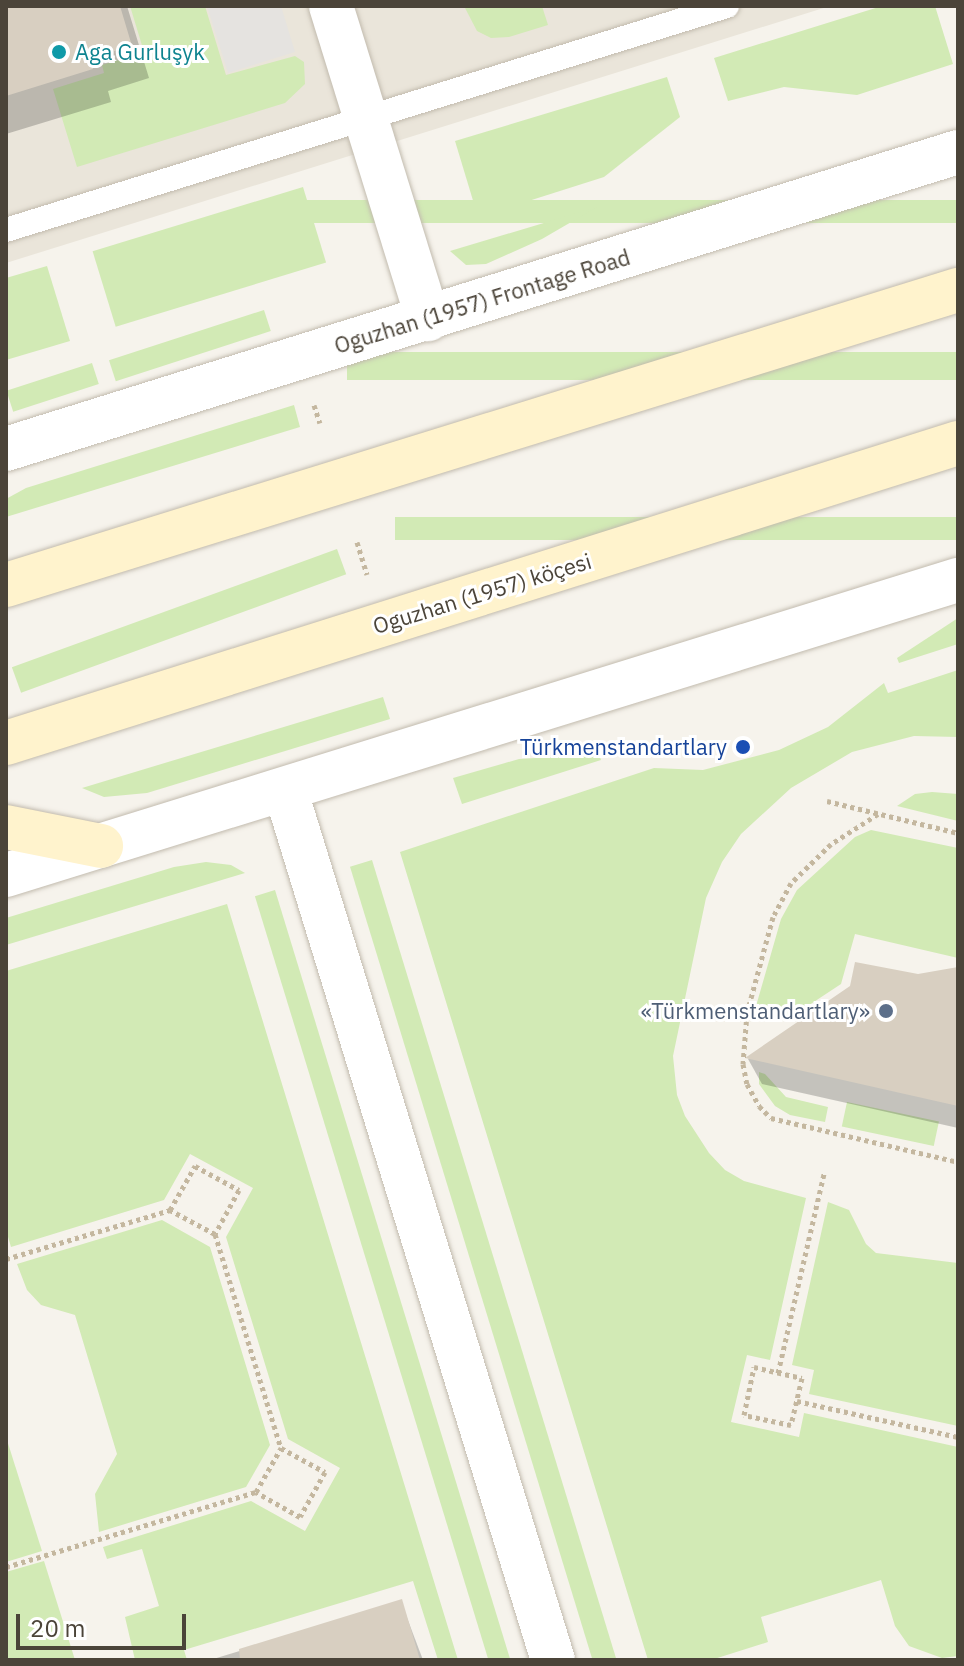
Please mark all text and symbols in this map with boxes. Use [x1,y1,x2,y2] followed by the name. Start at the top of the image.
[75,39,205,65] place label: Aga Gurluşyk
[50,43,68,61] marker: Aga Gurluşyk
[331,243,633,359] street label: Oguzhan (1957) Frontage Road
[369,547,595,639] street label: Oguzhan (1957) köçesi
[520,734,727,760] place label: Türkmenstandartlary
[734,738,752,756] marker: Türkmenstandartlary
[641,998,870,1024] place label: «Türkmenstandartlary»
[877,1002,895,1020] marker: «Türkmenstandartlary»
[20,1598,190,1648] scale bar
[30,1612,85,1644] text: 20 m

